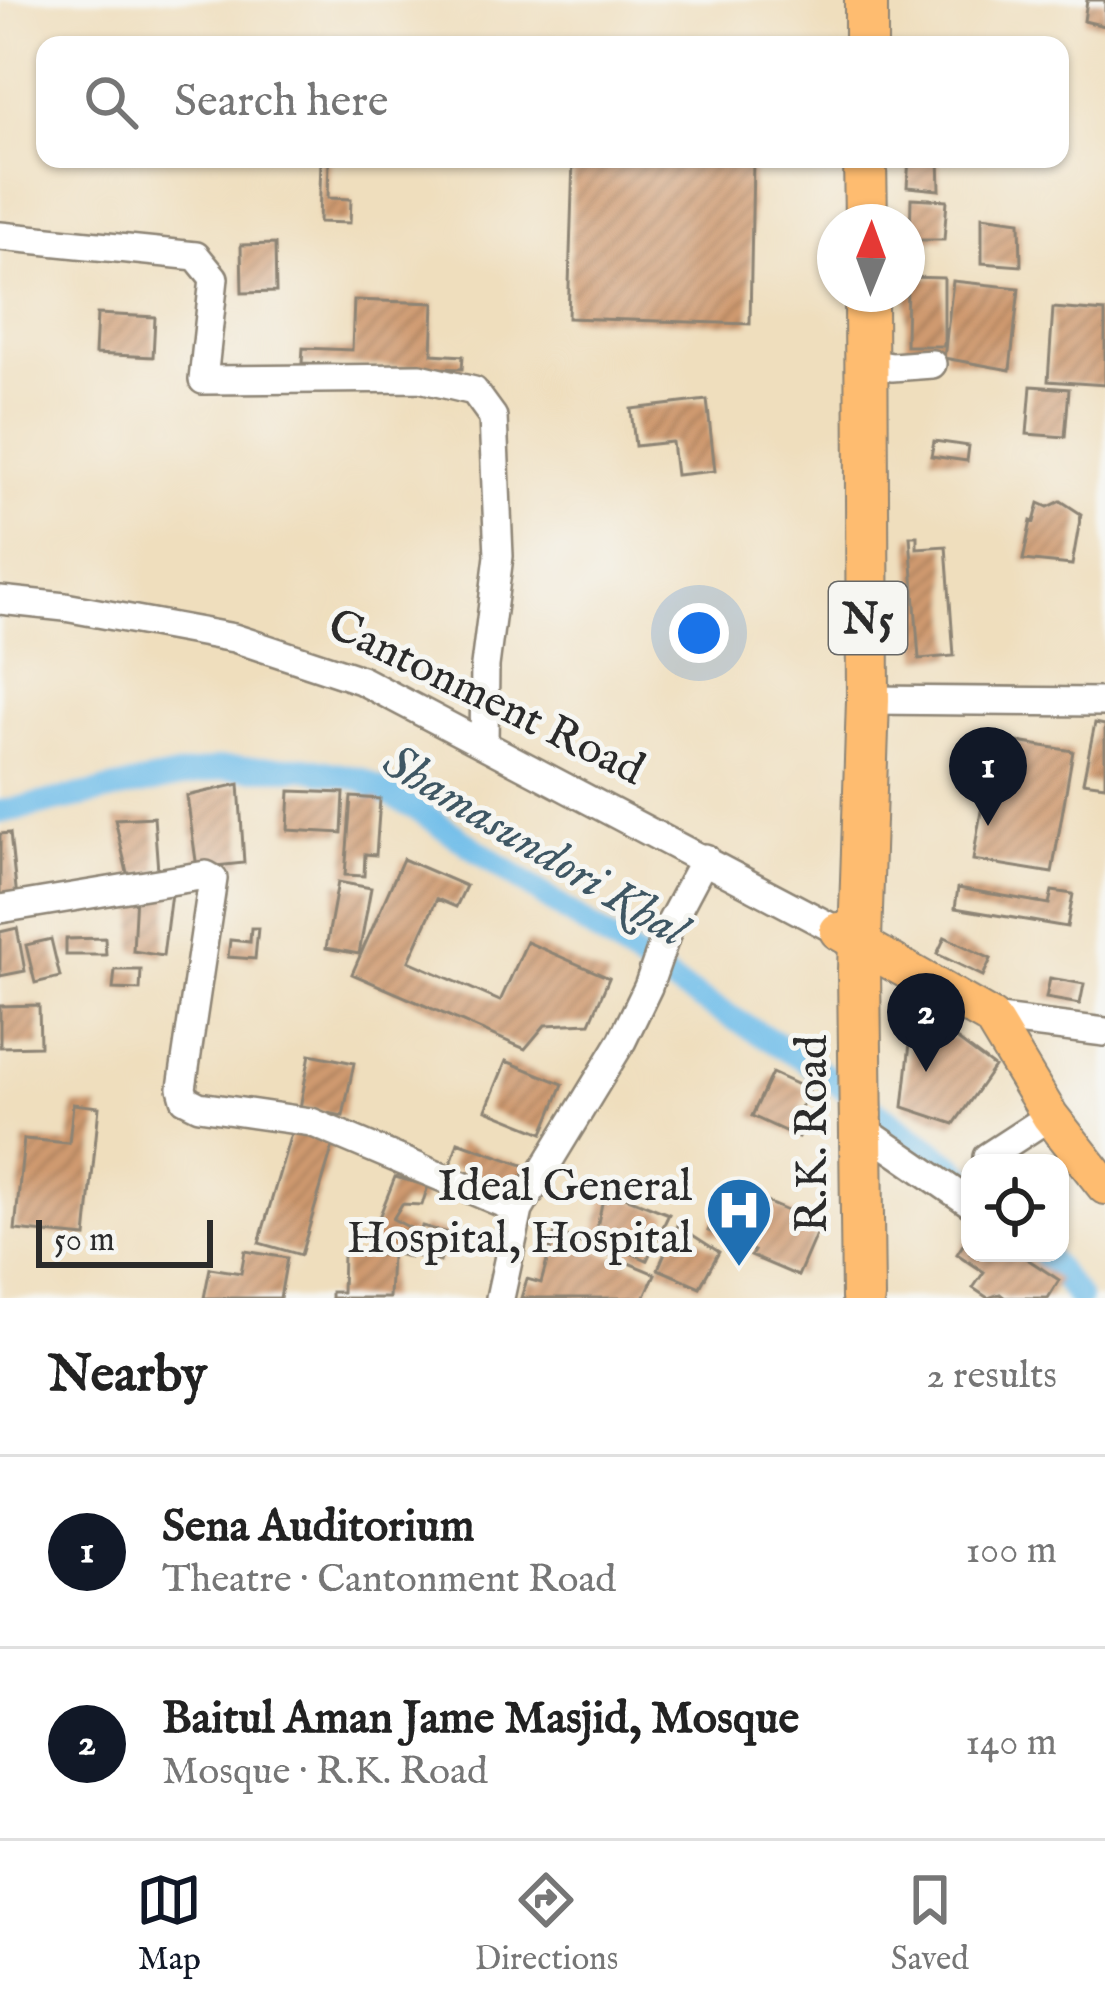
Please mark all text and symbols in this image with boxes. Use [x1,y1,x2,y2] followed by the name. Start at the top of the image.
[36,36,1069,168] search box
[78,69,144,135] icon: search
[174,74,388,131] text: Search here
[817,204,925,312] north arrow
[829,582,907,654] road number: N5
[318,597,654,800] street label: Cantonment Road
[669,603,729,663] your location
[949,727,1027,826] pin: 1
[371,733,700,964] water label: Shamasundori Khal
[887,973,965,1072] pin: 2
[785,1034,842,1233] street label: R.K. Road
[961,1154,1069,1262] map controls
[961,1154,1069,1262] button: locate
[347,1159,693,1268] place label: Ideal General Hospital, Hospital
[704,1175,774,1269] hospital icon: Ideal General Hospital, Hospital
[36,1214,213,1267] scale bar
[54,1220,115,1262] text: 50 m
[48,1344,207,1409] text: Nearby
[926,1352,1057,1401] text: 2 results
[162,1499,474,1556] text: Sena Auditorium
[80,1527,94,1576] text: 1
[966,1527,1057,1576] text: 100 m
[162,1556,616,1605] text: Theatre · Cantonment Road
[162,1691,799,1748] text: Baitul Aman Jame Masjid, Mosque
[78,1719,96,1768] text: 2
[966,1719,1057,1768] text: 140 m
[162,1748,488,1797] text: Mosque · R.K. Road
[136,1867,202,1981] tab: Map
[475,1867,618,1981] tab: Directions
[891,1867,969,1981] tab: Saved

